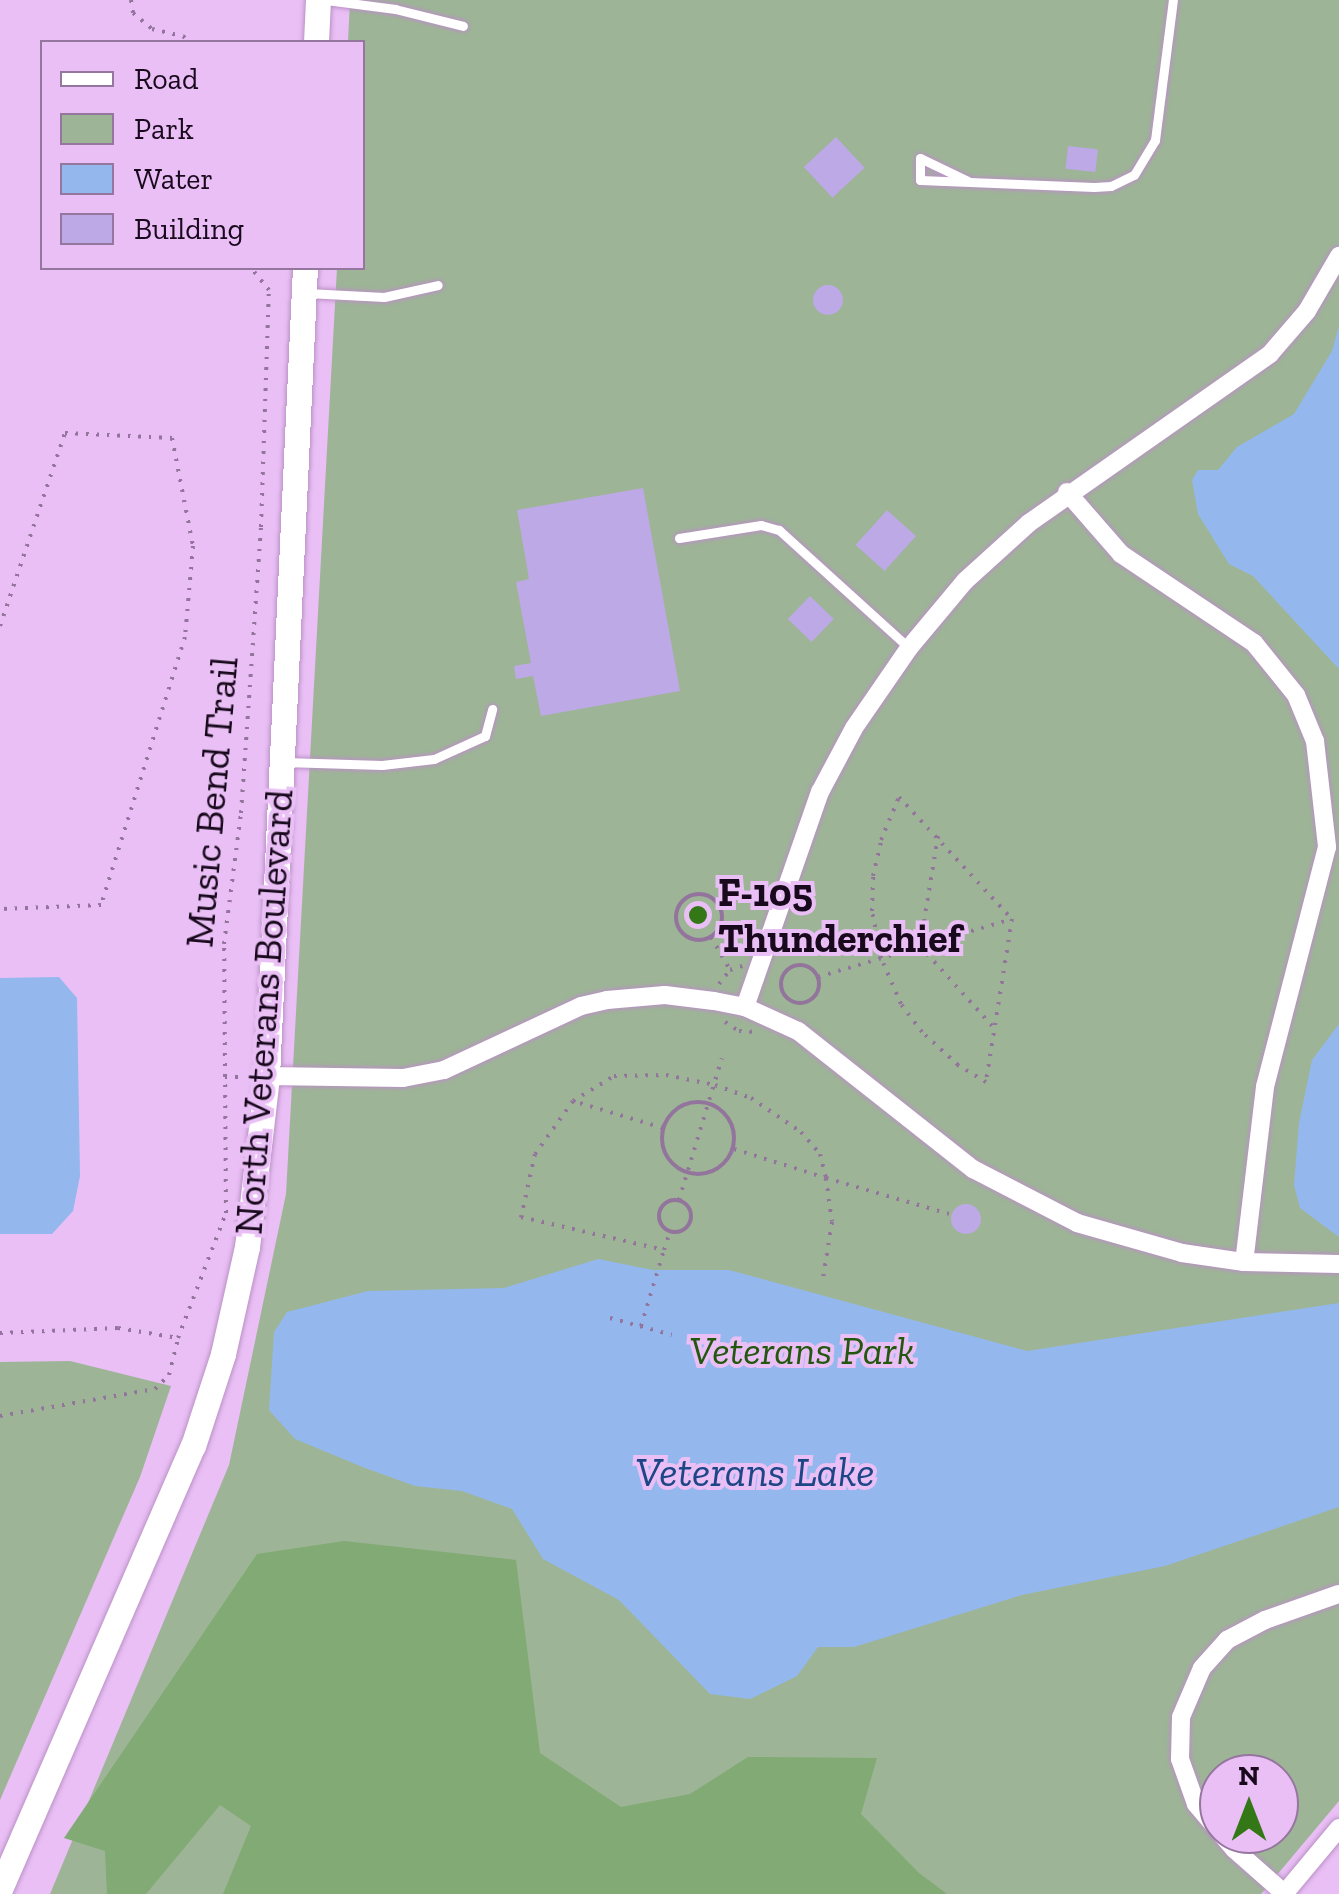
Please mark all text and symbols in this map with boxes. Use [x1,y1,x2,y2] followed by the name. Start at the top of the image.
[40,40,365,270] legend
[134,61,199,97] text: Road
[134,111,194,147] text: Park
[134,161,213,197] text: Water
[134,211,244,247] text: Building
[174,654,248,950] street label: Music Bend Trail
[223,787,303,1237] street label: North Veterans Boulevard
[718,868,961,962] place label: F-105 Thunderchief
[687,904,709,926] marker: F-105 Thunderchief
[689,1326,915,1374] park label: Veterans Park
[635,1447,875,1497] water label: Veterans Lake
[1199,1754,1299,1854] north arrow
[1238,1759,1260,1792] text: N

